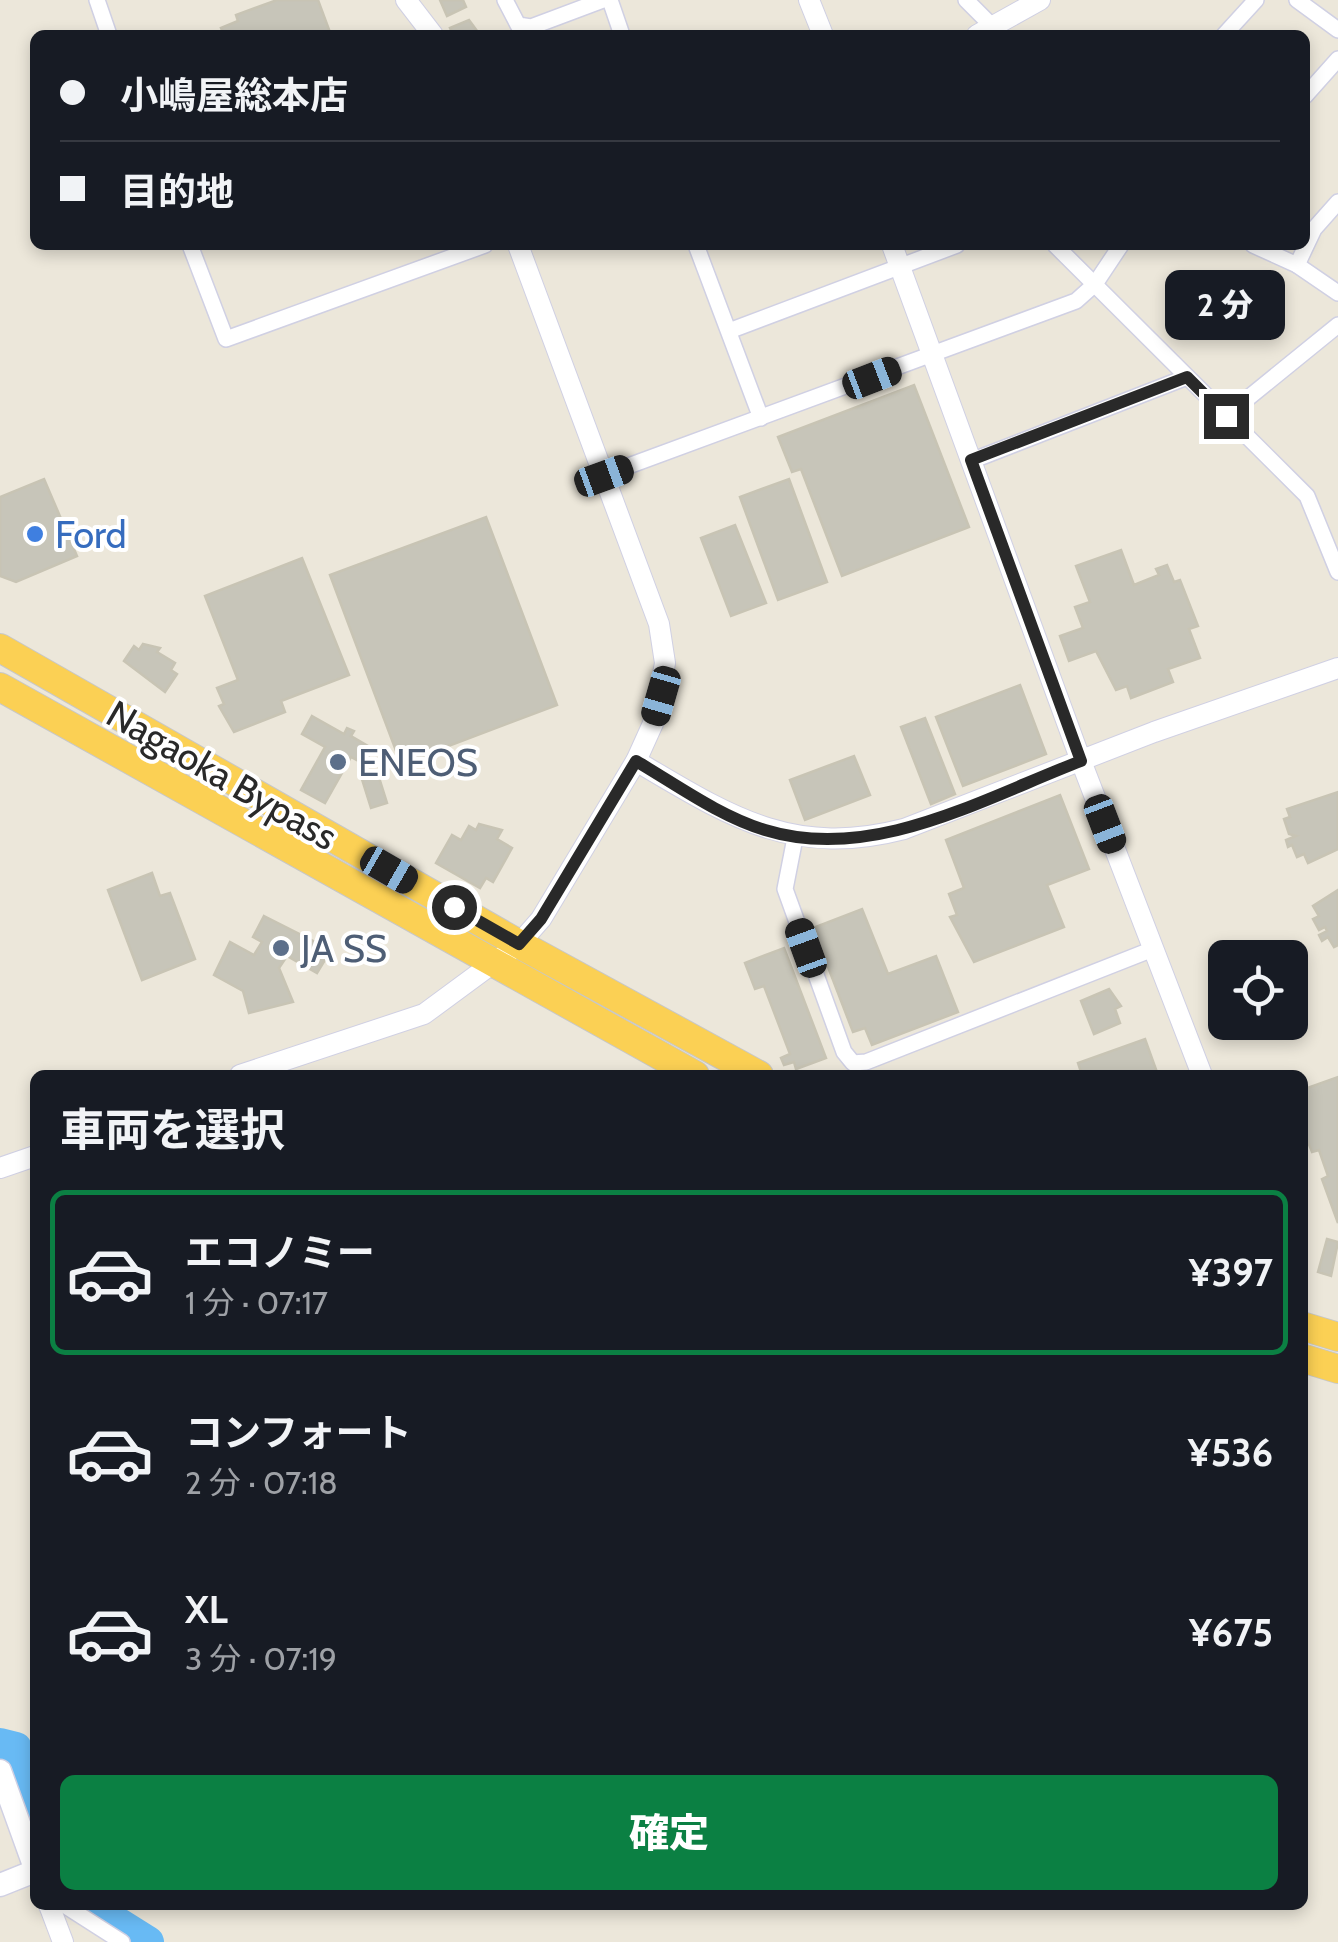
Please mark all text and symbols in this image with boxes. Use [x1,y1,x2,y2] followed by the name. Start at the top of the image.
[120,72,348,119] text: 小嶋屋総本店
[120,168,234,215] text: 目的地
[1166,271,1286,341] callout: 2 分
[1197,285,1253,324] text: 2 分
[839,353,905,403] car
[1204,394,1249,439] route end
[571,452,637,500] car
[55,511,127,558] place label: Ford
[24,523,46,545] marker: Ford
[638,663,684,729] car
[98,690,346,860] street label: Nagaoka Bypass
[358,739,478,786] place label: ENEOS
[327,751,349,773] marker: ENEOS
[1080,791,1130,857] car
[356,842,422,898] car
[432,885,477,930] route start
[782,915,830,981] car
[300,925,387,972] place label: JA SS
[270,937,292,959] marker: JA SS
[1208,940,1308,1040] map controls
[1208,940,1308,1040] button: locate
[60,1103,285,1157] text: 車両を選択
[65,1228,155,1318] icon: car
[185,1229,375,1276] text: エコノミー
[1189,1249,1273,1296] text: ¥397
[185,1283,328,1322] text: 1 分 · 07:17
[65,1408,155,1498] icon: car
[185,1409,412,1456] text: コンフォート
[1188,1429,1273,1476] text: ¥536
[185,1463,338,1502] text: 2 分 · 07:18
[185,1586,228,1633] text: XL
[65,1588,155,1678] icon: car
[1189,1609,1273,1656] text: ¥675
[185,1639,337,1678] text: 3 分 · 07:19
[60,1775,1278,1890] button: 確定

